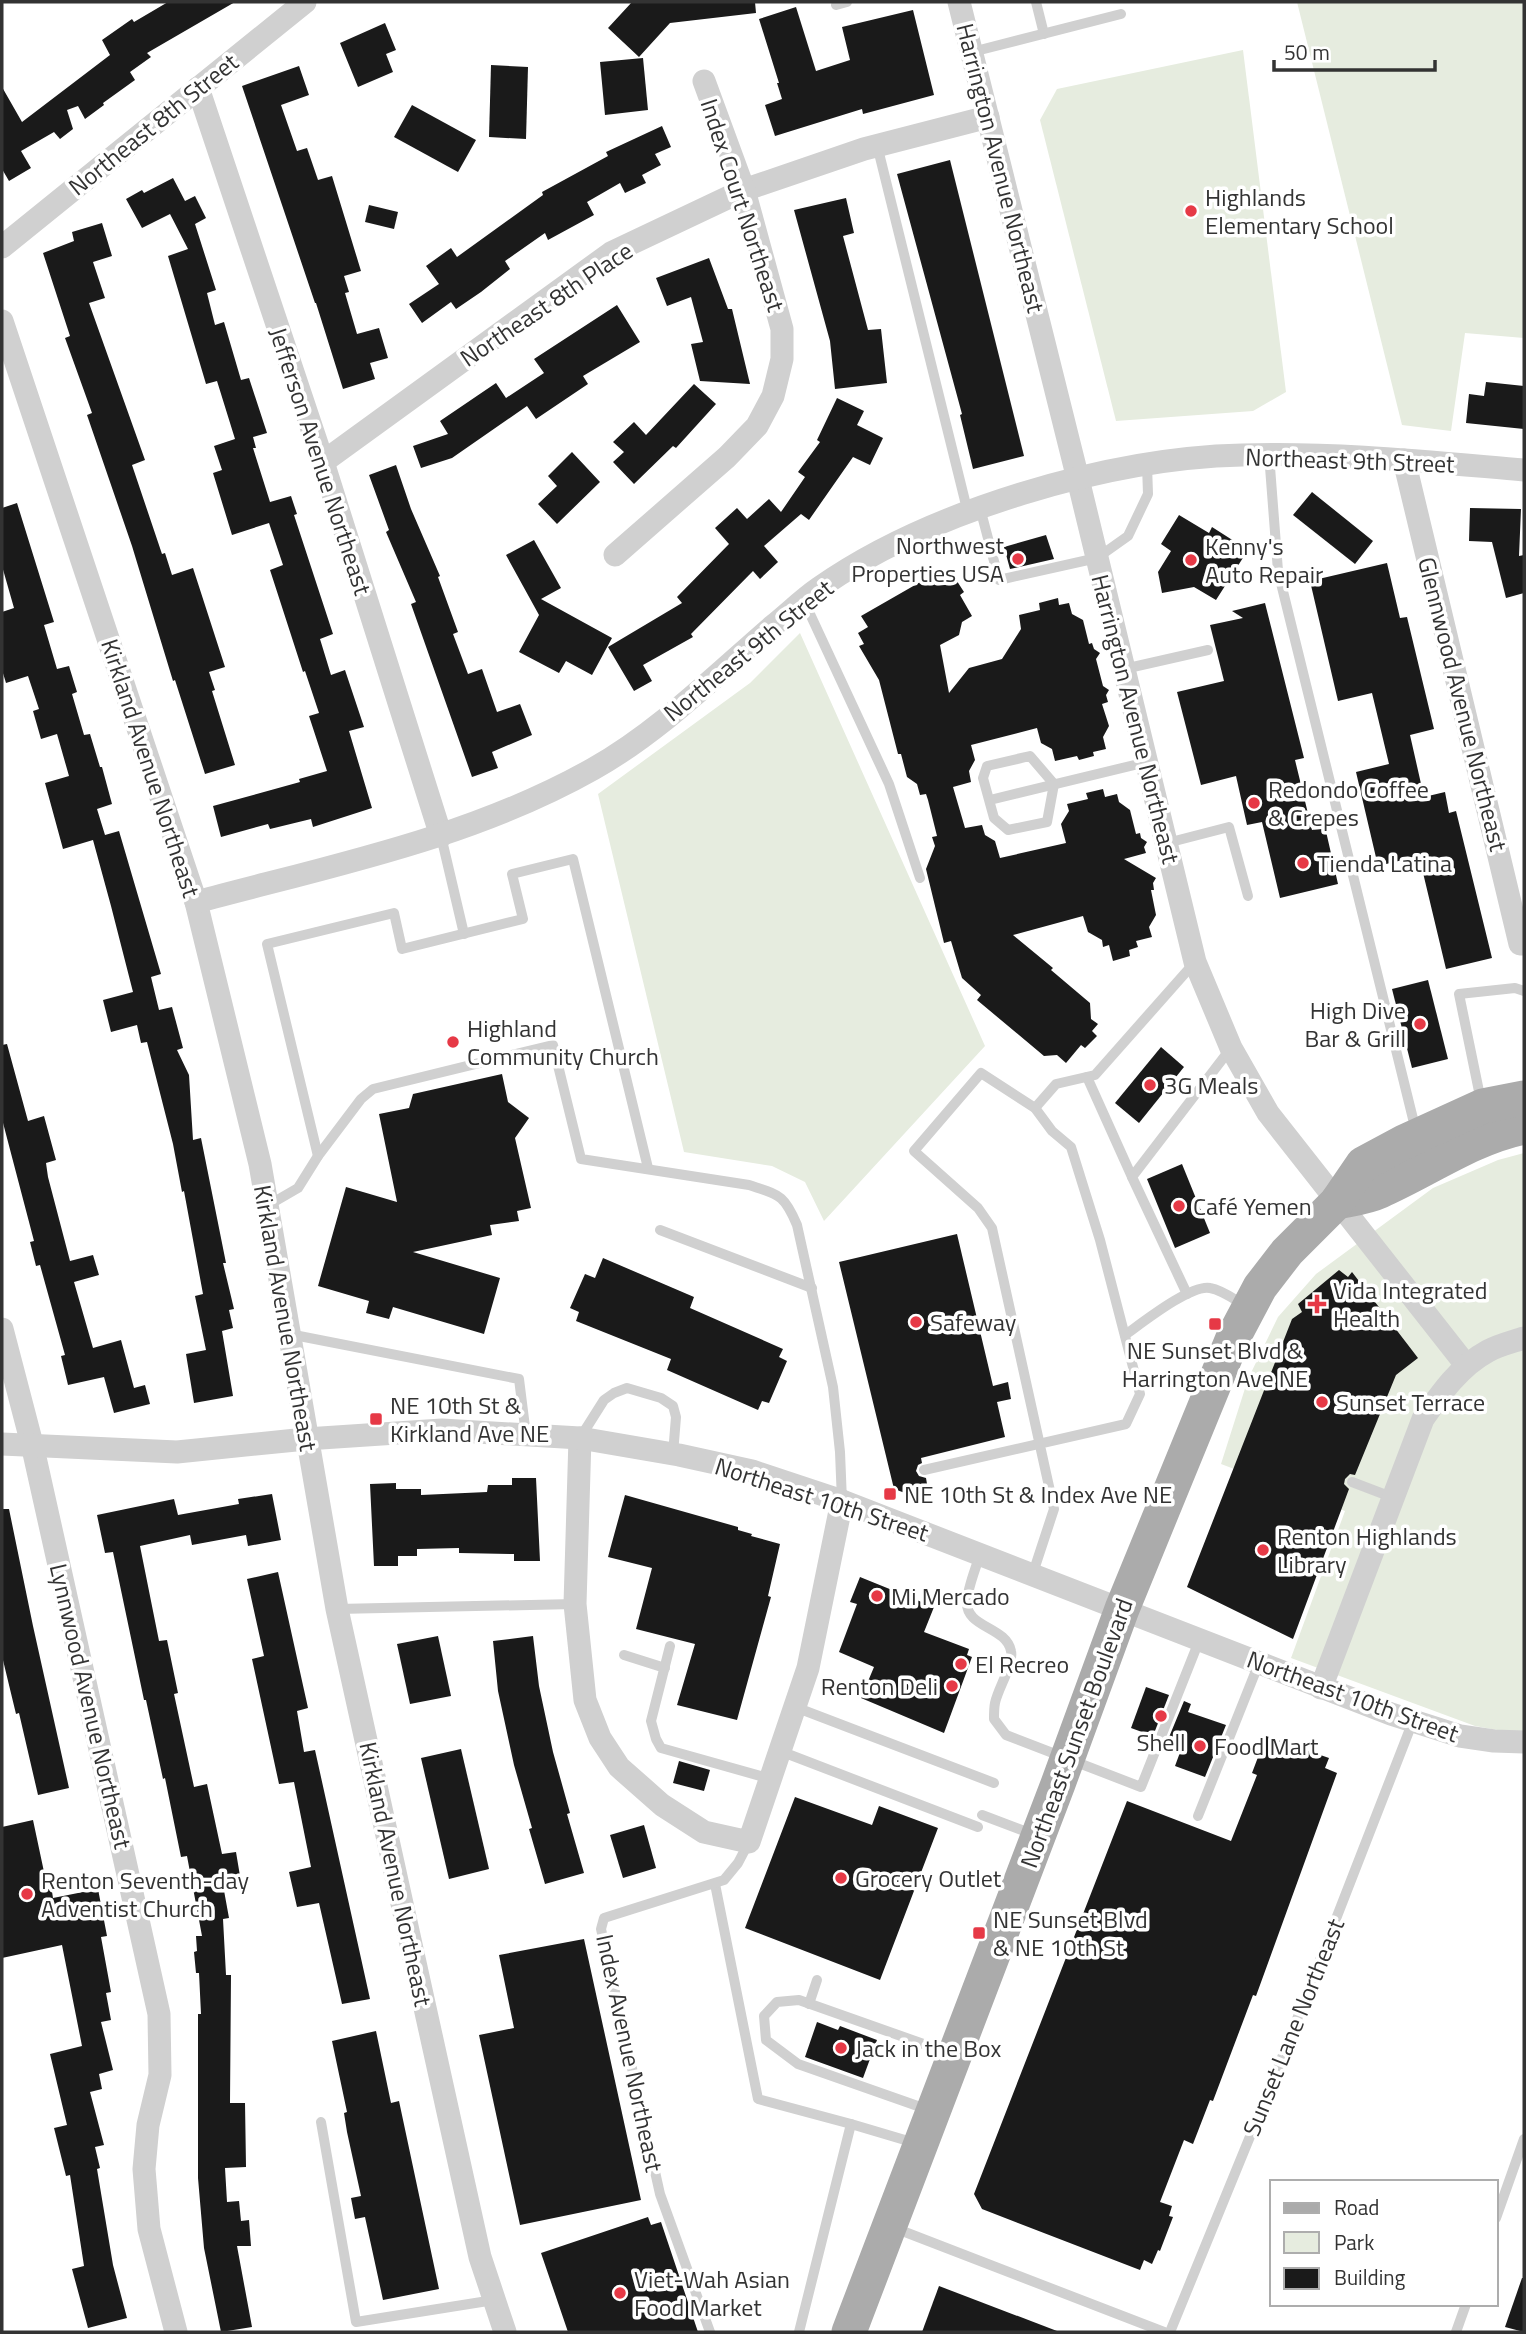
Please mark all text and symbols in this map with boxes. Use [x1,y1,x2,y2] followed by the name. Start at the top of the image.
[948,20,1055,317] street label: Harrington Avenue Northeast
[1274,28,1435,72] scale bar
[1284,36,1330,68] text: 50 m
[60,44,246,204] street label: Northeast 8th Street
[692,94,795,317] street label: Index Court Northeast
[1205,179,1394,243] place label: Highlands Elementary School
[1183,203,1199,219] marker: Highlands Elementary School
[452,233,640,375] street label: Northeast 8th Place
[261,323,381,600] street label: Jefferson Avenue Northeast
[1245,438,1456,482] street label: Northeast 9th Street
[851,527,1005,591] place label: Northwest Properties USA
[1205,528,1323,592] place label: Kenny's Auto Repair
[1010,551,1026,567] marker: Northwest Properties USA
[1183,552,1199,568] marker: Kenny's Auto Repair
[1409,553,1517,855] street label: Glennwood Avenue Northeast
[655,570,841,730] street label: Northeast 9th Street
[1083,571,1190,868] street label: Harrington Avenue Northeast
[92,634,210,902] street label: Kirkland Avenue Northeast
[1268,771,1429,835] place label: Redondo Coffee & Crepes
[1246,795,1262,811] marker: Redondo Coffee & Crepes
[1317,845,1452,881] place label: Tienda Latina
[1295,855,1311,871] marker: Tienda Latina
[1304,992,1406,1056] place label: High Dive Bar & Grill
[467,1010,659,1074] place label: Highland Community Church
[1412,1016,1428,1032] marker: High Dive Bar & Grill
[445,1034,461,1050] marker: Highland Community Church
[1164,1067,1258,1103] place label: 3G Meals
[1142,1077,1158,1093] marker: 3G Meals
[245,1182,327,1454] street label: Kirkland Avenue Northeast
[1193,1188,1312,1224] place label: Café Yemen
[1171,1198,1187,1214] marker: Café Yemen
[1333,1272,1487,1336] place label: Vida Integrated Health
[1307,1294,1327,1314] marker: Vida Integrated Health
[930,1304,1017,1340] place label: Safeway
[908,1314,924,1330] marker: Safeway
[1207,1316,1223,1332] marker: NE Sunset Blvd & Harrington Ave NE
[1122,1332,1308,1396] place label: NE Sunset Blvd & Harrington Ave NE
[1336,1384,1485,1420] place label: Sunset Terrace
[390,1387,549,1451] place label: NE 10th St & Kirkland Ave NE
[1314,1394,1330,1410] marker: Sunset Terrace
[368,1411,384,1427] marker: NE 10th St & Kirkland Ave NE
[711,1447,934,1551] street label: Northeast 10th Street
[904,1476,1172,1512] place label: NE 10th St & Index Ave NE
[882,1486,898,1502] marker: NE 10th St & Index Ave NE
[1277,1518,1457,1582] place label: Renton Highlands Library
[1255,1542,1271,1558] marker: Renton Highlands Library
[41,1560,141,1853] street label: Lynnwood Avenue Northeast
[891,1578,1010,1614] place label: Mi Mercado
[869,1588,885,1604] marker: Mi Mercado
[1010,1593,1142,1873] street label: Northeast Sunset Boulevard
[1242,1641,1464,1751] street label: Northeast 10th Street
[975,1646,1069,1682] place label: El Recreo
[953,1656,969,1672] marker: El Recreo
[821,1668,938,1704] place label: Renton Deli
[944,1678,960,1694] marker: Renton Deli
[1153,1708,1169,1724] marker: Shell
[1136,1724,1186,1760] place label: Shell
[1214,1728,1319,1764] place label: Food Mart
[350,1738,442,2010] street label: Kirkland Avenue Northeast
[1192,1738,1208,1754] marker: Food Mart
[855,1860,1002,1896] place label: Grocery Outlet
[41,1862,249,1926] place label: Renton Seventh-day Adventist Church
[833,1870,849,1886] marker: Grocery Outlet
[19,1886,35,1902] marker: Renton Seventh-day Adventist Church
[993,1901,1148,1965] place label: NE Sunset Blvd & NE 10th St
[1233,1912,1353,2141] street label: Sunset Lane Northeast
[971,1925,987,1941] marker: NE Sunset Blvd & NE 10th St
[587,1931,673,2176] street label: Index Avenue Northeast
[855,2030,1002,2066] place label: Jack in the Box
[833,2040,849,2056] marker: Jack in the Box
[1270,2180,1498,2306] legend
[1334,2191,1379,2223] text: Road
[1334,2226,1374,2258] text: Park
[634,2261,790,2325] place label: Viet-Wah Asian Food Market
[1334,2261,1406,2293] text: Building
[612,2285,628,2301] marker: Viet-Wah Asian Food Market

